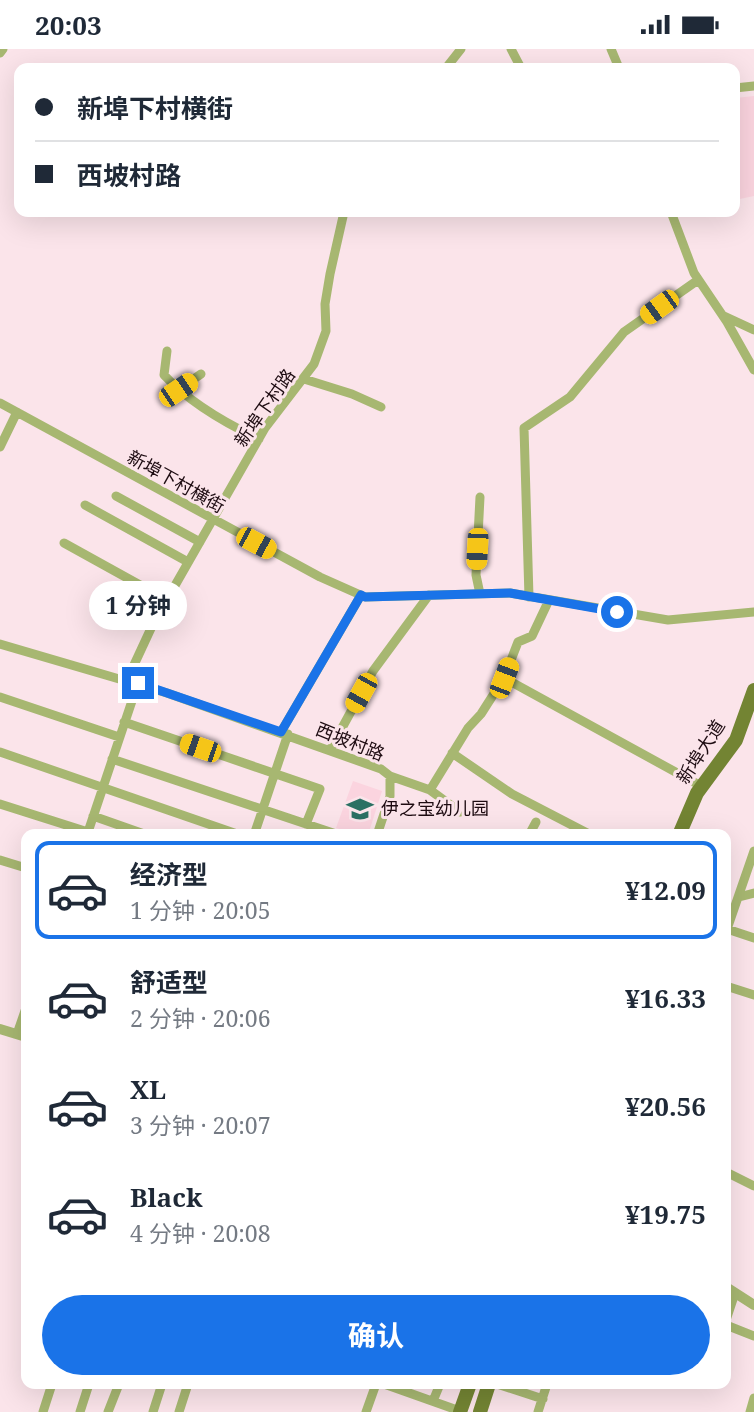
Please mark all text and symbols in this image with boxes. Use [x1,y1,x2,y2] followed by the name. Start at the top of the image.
[35,7,102,43] text: 20:03
[77,90,233,126] text: 新埠下村横街
[77,157,181,193] text: 西坡村路
[636,286,683,328] car
[229,364,300,451] street label: 新埠下村路
[155,370,202,410] car
[123,444,230,518] street label: 新埠下村横街
[233,524,280,562] car
[466,527,489,571] car
[89,581,187,631] callout: 1 分钟
[106,589,170,621] text: 1 分钟
[601,596,633,628] route start
[487,655,522,701] car
[122,667,154,699] route end
[342,670,381,716] car
[670,715,730,788] street label: 新埠大道
[313,716,388,766] street label: 西坡村路
[177,731,224,765] car
[345,794,375,824] school or university icon: 伊之宝幼儿园
[381,796,489,820] place label: 伊之宝幼儿园
[130,856,208,892] text: 经济型
[46,859,109,922] icon: car
[625,872,706,908] text: ¥12.09
[130,894,271,926] text: 1 分钟 · 20:05
[130,964,208,1000] text: 舒适型
[46,967,109,1030] icon: car
[625,980,706,1016] text: ¥16.33
[130,1002,271,1034] text: 2 分钟 · 20:06
[130,1071,166,1107] text: XL
[46,1075,109,1138] icon: car
[625,1088,706,1124] text: ¥20.56
[130,1109,271,1141] text: 3 分钟 · 20:07
[130,1179,203,1215] text: Black
[46,1183,109,1246] icon: car
[625,1196,706,1232] text: ¥19.75
[130,1217,271,1249] text: 4 分钟 · 20:08
[42,1295,710,1375] button: 确认

